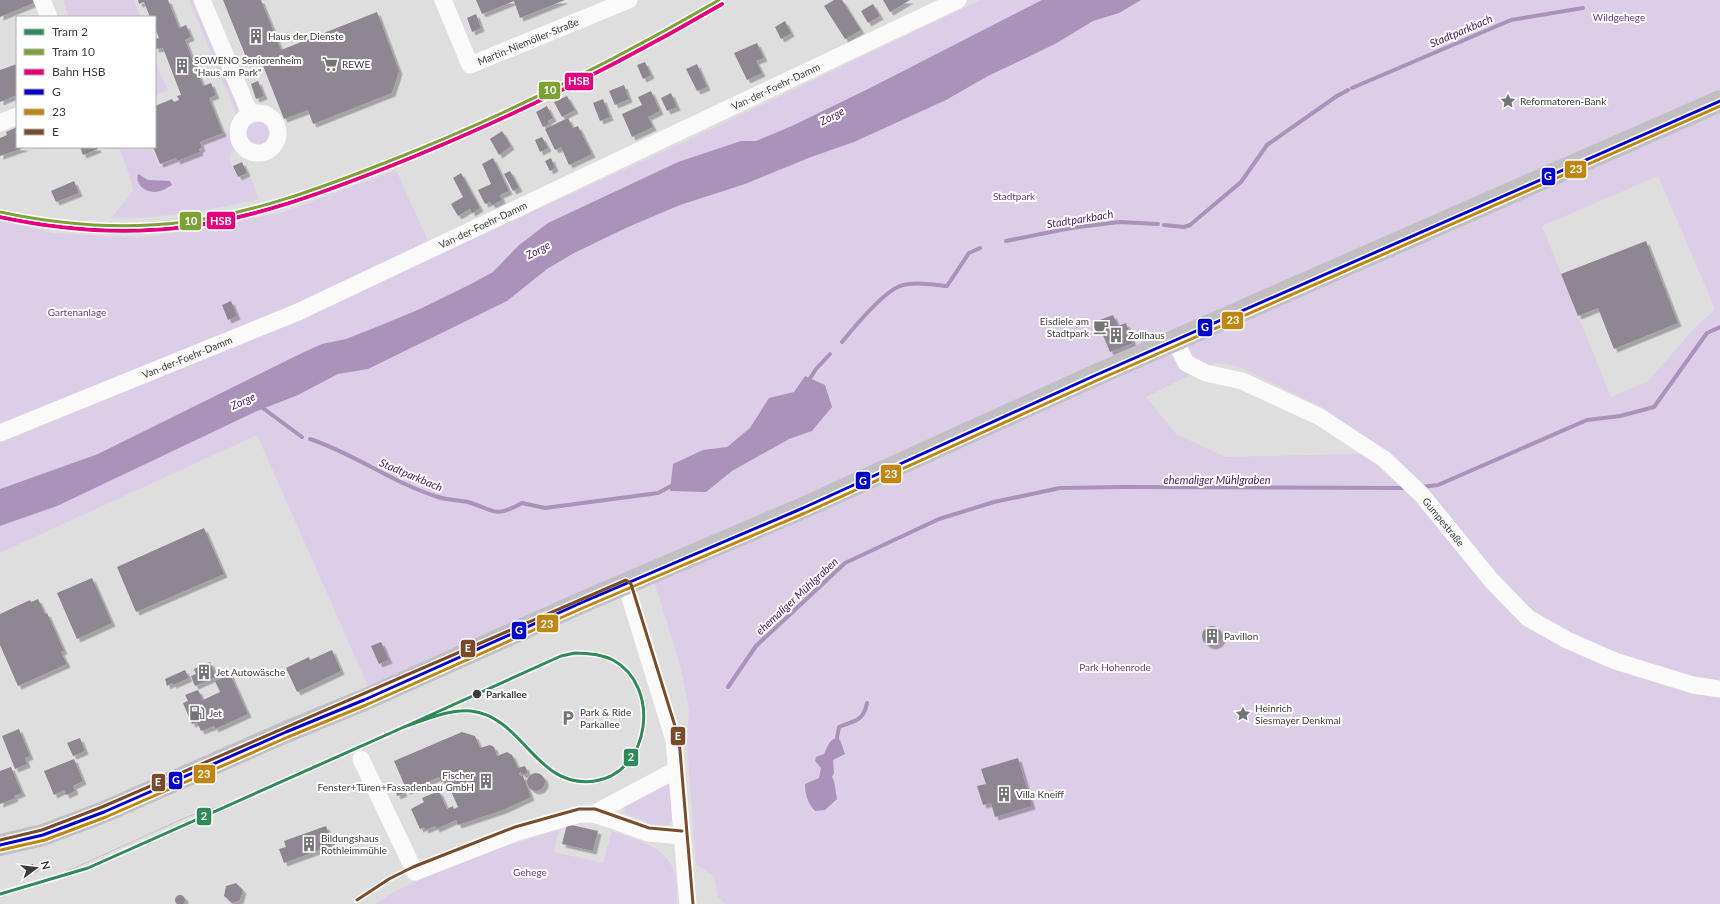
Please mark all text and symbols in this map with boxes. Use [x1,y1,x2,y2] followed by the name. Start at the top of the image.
[1427,11,1494,50] water label: Stadtparkbach
[1593,11,1645,23] park label: Wildgehege
[476,15,580,67] street label: Martin-Niemöller-Straße
[16,16,156,148] legend
[52,24,88,39] text: Tram 2
[247,27,265,45] building icon: Haus der Dienste
[268,30,344,42] place label: Haus der Dienste
[52,44,95,59] text: Tram 10
[194,54,302,78] place label: SOWENO Seniorenheim "Haus am Park"
[321,55,339,73] supermarket icon: REWE
[173,57,191,75] building icon: SOWENO Seniorenheim "Haus am Park"
[342,58,370,70] place label: REWE
[730,60,822,112] street label: Van-der-Foehr-Damm
[52,64,106,79] text: Bahn HSB
[564,72,594,91] line badge: HSB
[568,74,590,87] text: HSB
[538,81,561,100] line badge: 10
[544,83,557,96] text: 10
[52,84,61,99] text: G
[1499,92,1517,110] place icon: Reformatoren-Bank
[1520,95,1607,107] place label: Reformatoren-Bank
[52,104,66,119] text: 23
[816,104,846,128] water label: Zorge
[52,124,59,139] text: E
[1564,160,1587,179] line badge: 23
[1570,162,1582,175] text: 23
[1541,167,1556,186] line badge: G
[1544,169,1552,182] text: G
[993,190,1036,202] park label: Stadtpark
[437,199,529,251] street label: Van-der-Foehr-Damm
[1046,207,1114,230] water label: Stadtparkbach
[179,211,202,231] line badge: 10
[206,211,236,230] line badge: HSB
[185,214,198,227] text: 10
[210,214,232,227] text: HSB
[522,238,552,262] water label: Zorge
[48,306,106,318] park label: Gartenanlage
[1221,311,1244,330] line badge: 23
[1227,313,1239,326] text: 23
[1040,315,1090,339] place label: Eisdiele am Stadtpark
[1092,318,1110,336] cafe icon: Eisdiele am Stadtpark
[1197,318,1213,337] line badge: G
[1201,320,1209,333] text: G
[1107,326,1125,344] building icon: Zollhaus
[1128,329,1165,341] place label: Zollhaus
[140,333,234,381] street label: Van-der-Foehr-Damm
[227,389,257,412] water label: Zorge
[378,455,445,494] water label: Stadtparkbach
[880,464,902,484] line badge: 23
[885,467,897,480] text: 23
[855,471,871,490] line badge: G
[1163,473,1271,486] water label: ehemaliger Mühlgraben
[859,474,867,487] text: G
[1420,495,1467,549] street label: Gumpestraße
[753,554,840,637] water label: ehemaliger Mühlgraben
[536,614,559,633] line badge: 23
[541,617,553,630] text: 23
[511,621,527,640] line badge: G
[515,623,523,636] text: G
[1203,627,1221,645] building icon: Pavillon
[1224,630,1258,642] place label: Pavillon
[460,639,476,658] line badge: E
[465,641,471,654] text: E
[1079,661,1151,673] park label: Park Hohenrode
[195,663,213,681] building icon: Jet Autowäsche
[216,666,285,678] place label: Jet Autowäsche
[471,688,483,700] marker: Parkallee
[486,688,528,700] place label: Parkallee
[1255,702,1341,726] place label: Heinrich Siesmayer Denkmal
[188,704,206,722] fuel station icon: Jet
[1234,705,1252,723] place icon: Heinrich Siesmayer Denkmal
[580,706,631,730] place label: Park & Ride Parkallee
[209,707,222,719] place label: Jet
[559,709,577,727] parking icon: Park & Ride Parkallee
[670,726,686,746] line badge: E
[675,729,681,742] text: E
[623,748,639,767] line badge: 2
[628,750,634,763] text: 2
[193,764,216,784] line badge: 23
[198,767,210,780] text: 23
[318,769,474,793] place label: Fischer Fenster+Türen+Fassadenbau GmbH
[168,771,183,790] line badge: G
[477,772,495,790] building icon: Fischer Fenster+Türen+Fassadenbau GmbH
[151,773,166,792] line badge: E
[172,773,180,786] text: G
[155,775,161,788] text: E
[995,785,1013,803] building icon: Villa Kneiff
[1016,788,1064,800] place label: Villa Kneiff
[196,807,212,826] line badge: 2
[201,809,207,822] text: 2
[321,832,387,856] place label: Bildungshaus Rothleimmühle
[300,835,318,853] building icon: Bildungshaus Rothleimmühle
[16,848,56,888] north arrow
[39,860,54,871] text: N
[513,866,547,878] park label: Gehege

